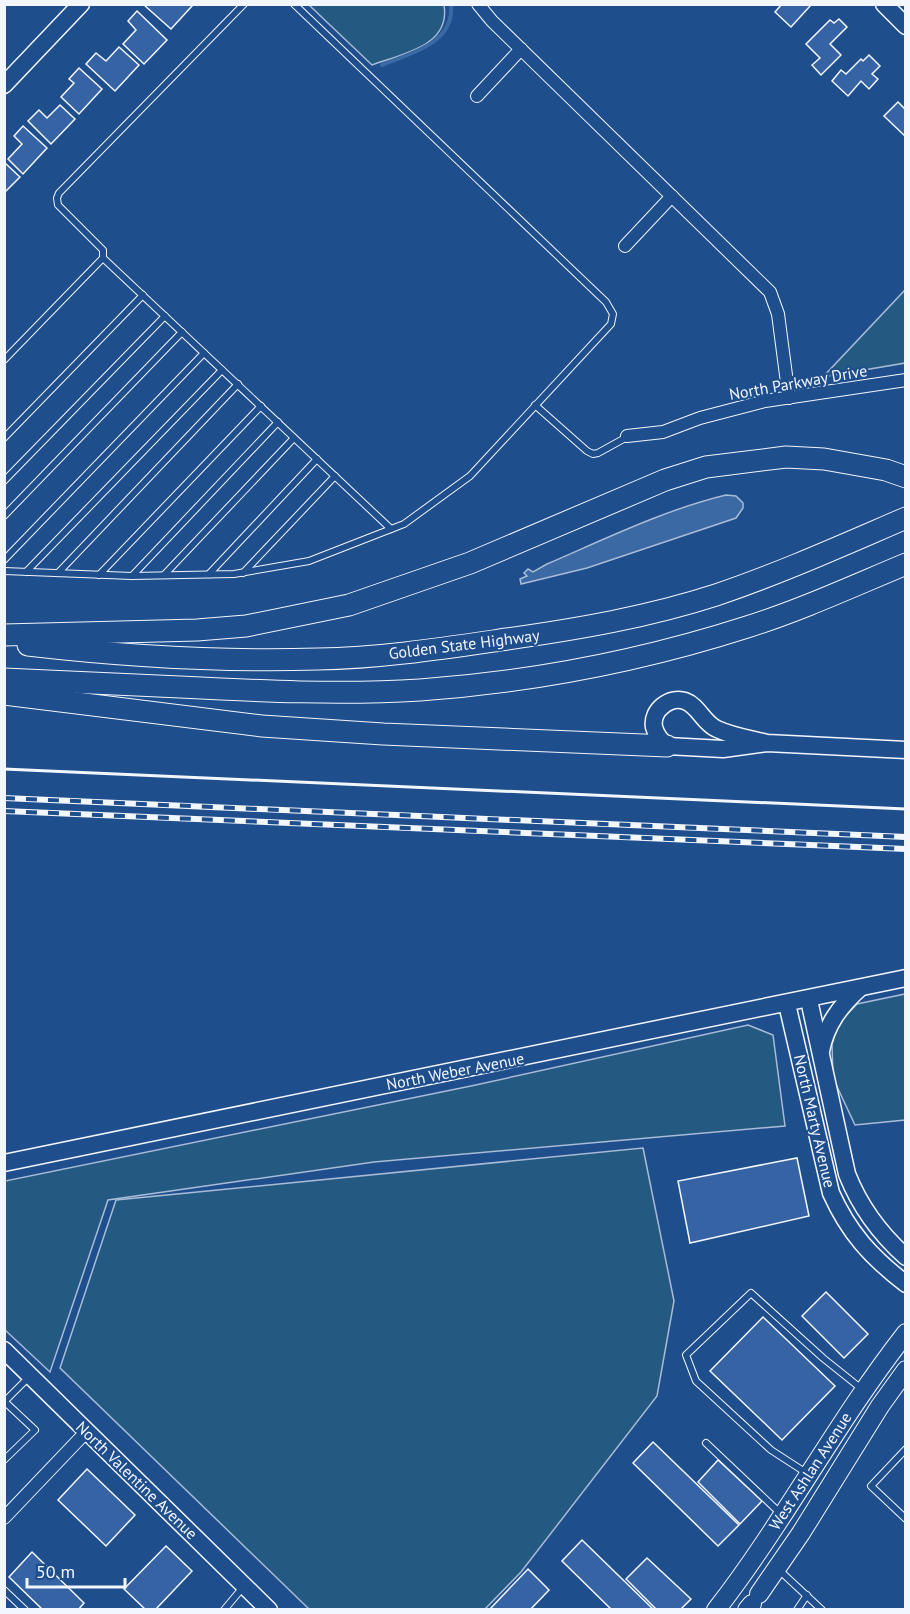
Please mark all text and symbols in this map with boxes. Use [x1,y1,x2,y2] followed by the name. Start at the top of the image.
[727,360,869,404] street label: North Parkway Drive
[387,625,541,663] street label: Golden State Highway
[384,1048,526,1094] street label: North Weber Avenue
[790,1052,840,1190] street label: North Marty Avenue
[764,1408,856,1534] street label: West Ashlan Avenue
[72,1417,202,1543] street label: North Valentine Avenue
[27,1551,124,1589] scale bar
[36,1560,75,1583] text: 50 m

